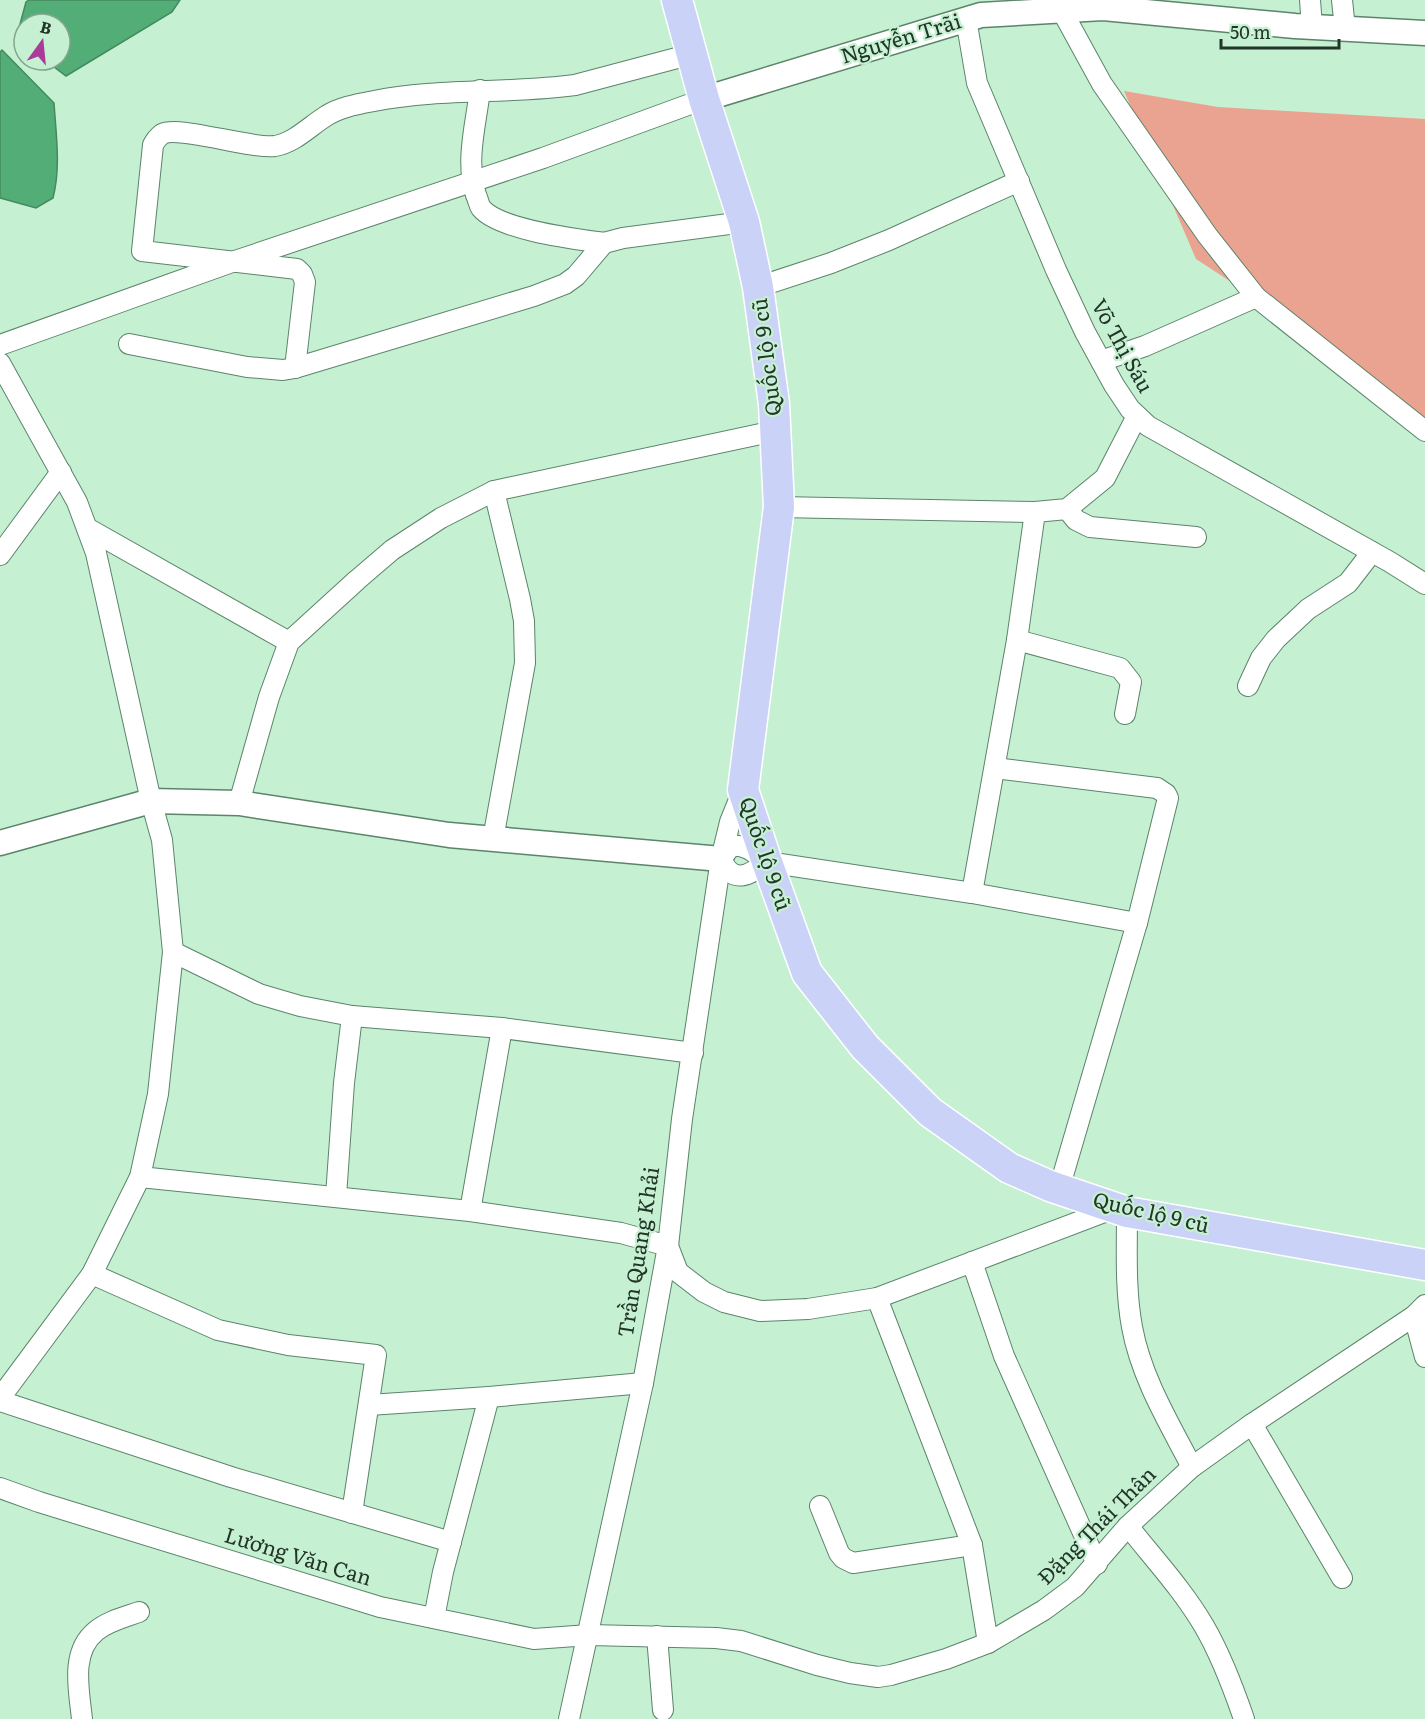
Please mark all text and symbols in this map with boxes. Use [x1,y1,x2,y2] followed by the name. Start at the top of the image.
[836,4,964,70] street label: Nguyễn Trãi
[12,12,72,72] north arrow
[1221,12,1340,50] scale bar
[38,14,55,40] text: B
[1230,18,1271,45] text: 50 m
[1086,292,1163,398] street label: Võ Thị Sáu
[742,297,787,418] street label: Quốc lộ 9 cũ
[733,792,801,914] street label: Quốc lộ 9 cũ
[608,1164,665,1339] street label: Trần Quang Khải
[1090,1182,1213,1239] street label: Quốc lộ 9 cũ
[1029,1458,1162,1590] street label: Đặng Thái Thân
[221,1517,376,1592] street label: Lương Văn Can

